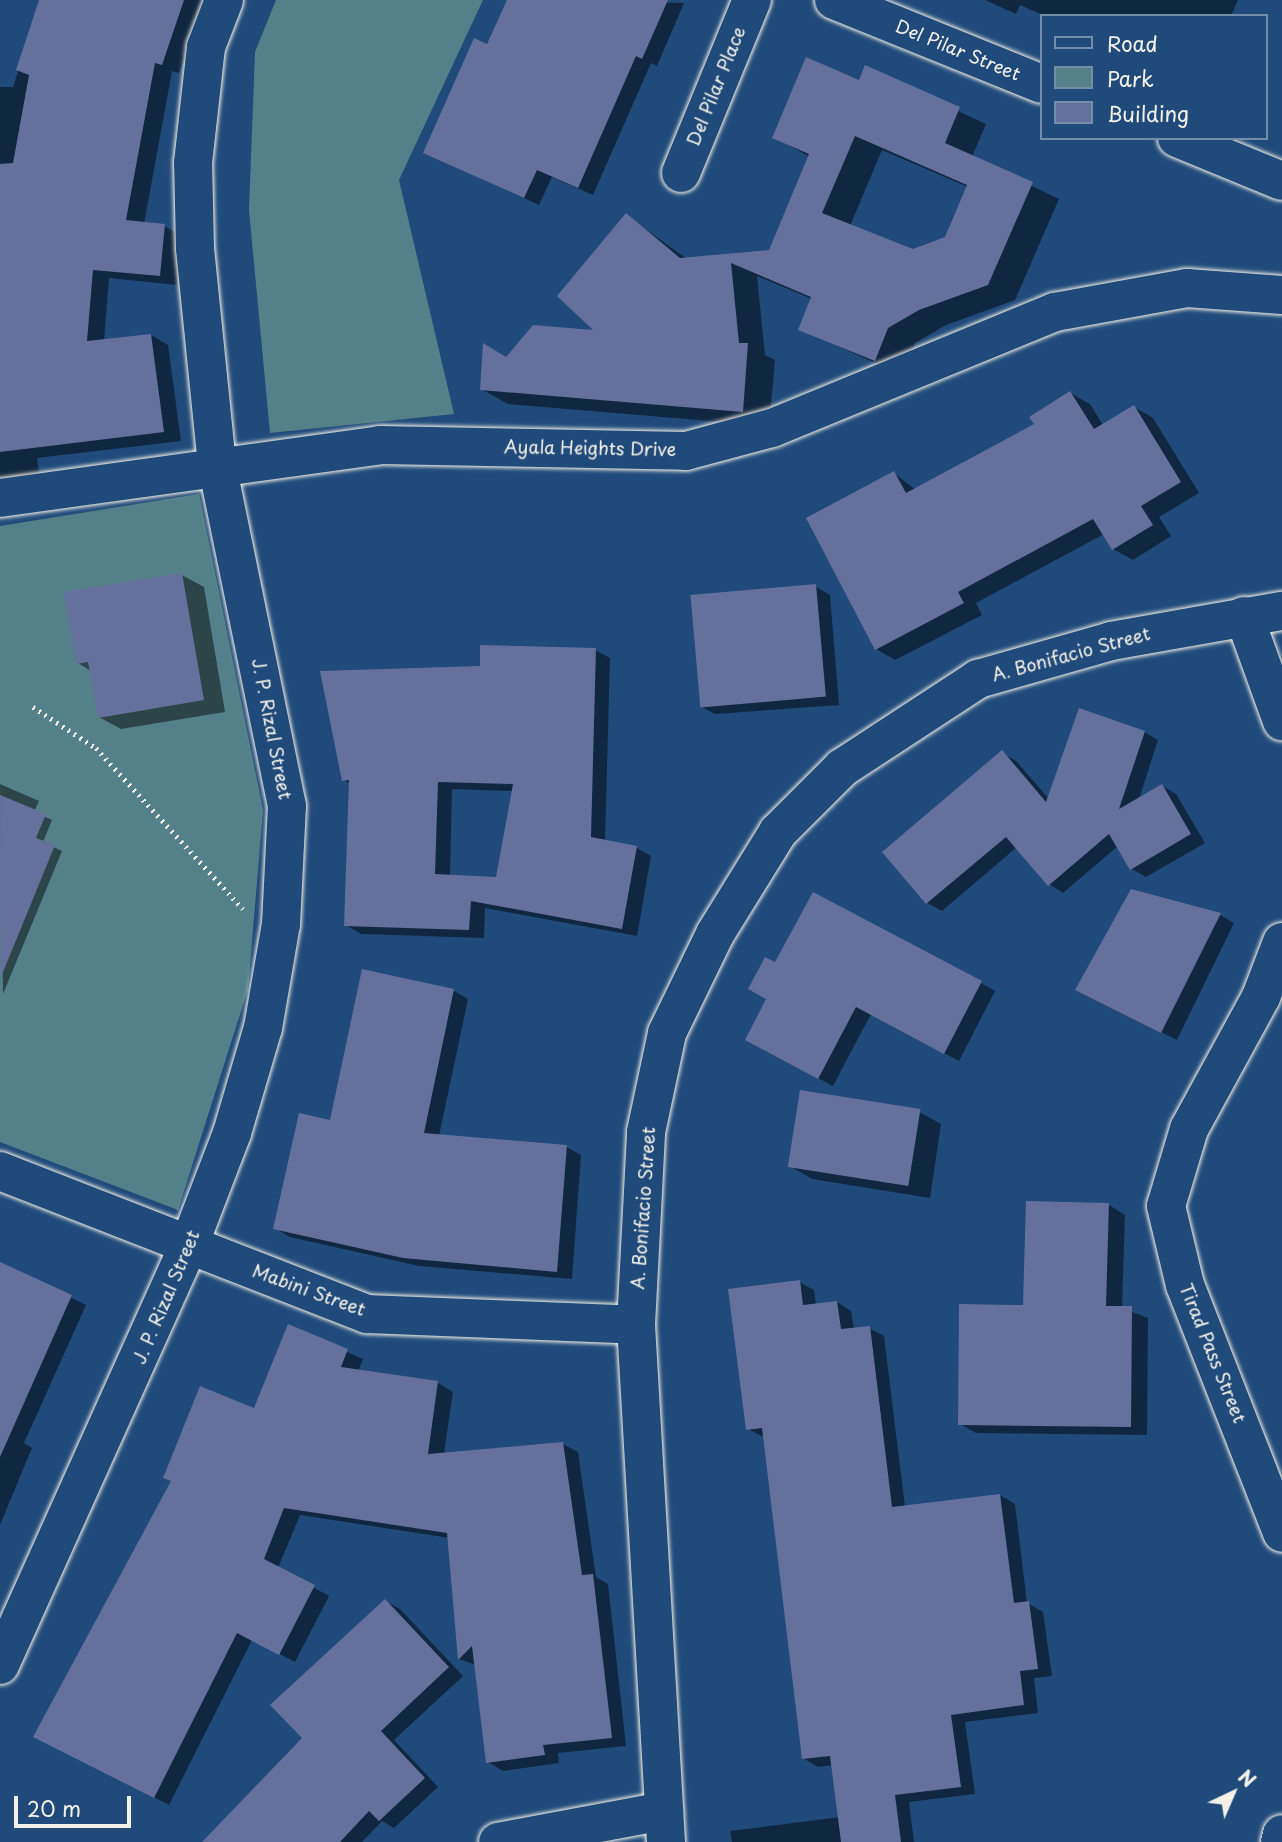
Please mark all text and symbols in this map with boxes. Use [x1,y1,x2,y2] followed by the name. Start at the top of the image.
[1040,14,1268,140] legend
[892,15,1024,85] street label: Del Pilar Street
[682,23,750,149] street label: Del Pilar Place
[1107,27,1158,59] text: Road
[1107,62,1154,94] text: Park
[1107,97,1189,129] text: Building
[503,436,677,460] street label: Ayala Heights Drive
[989,622,1153,686] street label: A. Bonifacio Street
[248,656,296,802] street label: J. P. Rizal Street
[627,1125,659,1291] street label: A. Bonifacio Street
[128,1227,204,1367] street label: J. P. Rizal Street
[250,1260,368,1320] street label: Mabini Street
[1175,1279,1251,1427] street label: Tirad Pass Street
[1198,1758,1268,1828] north arrow
[1232,1763,1263,1793] text: N
[18,1783,135,1827] scale bar
[27,1792,81,1824] text: 20 m

